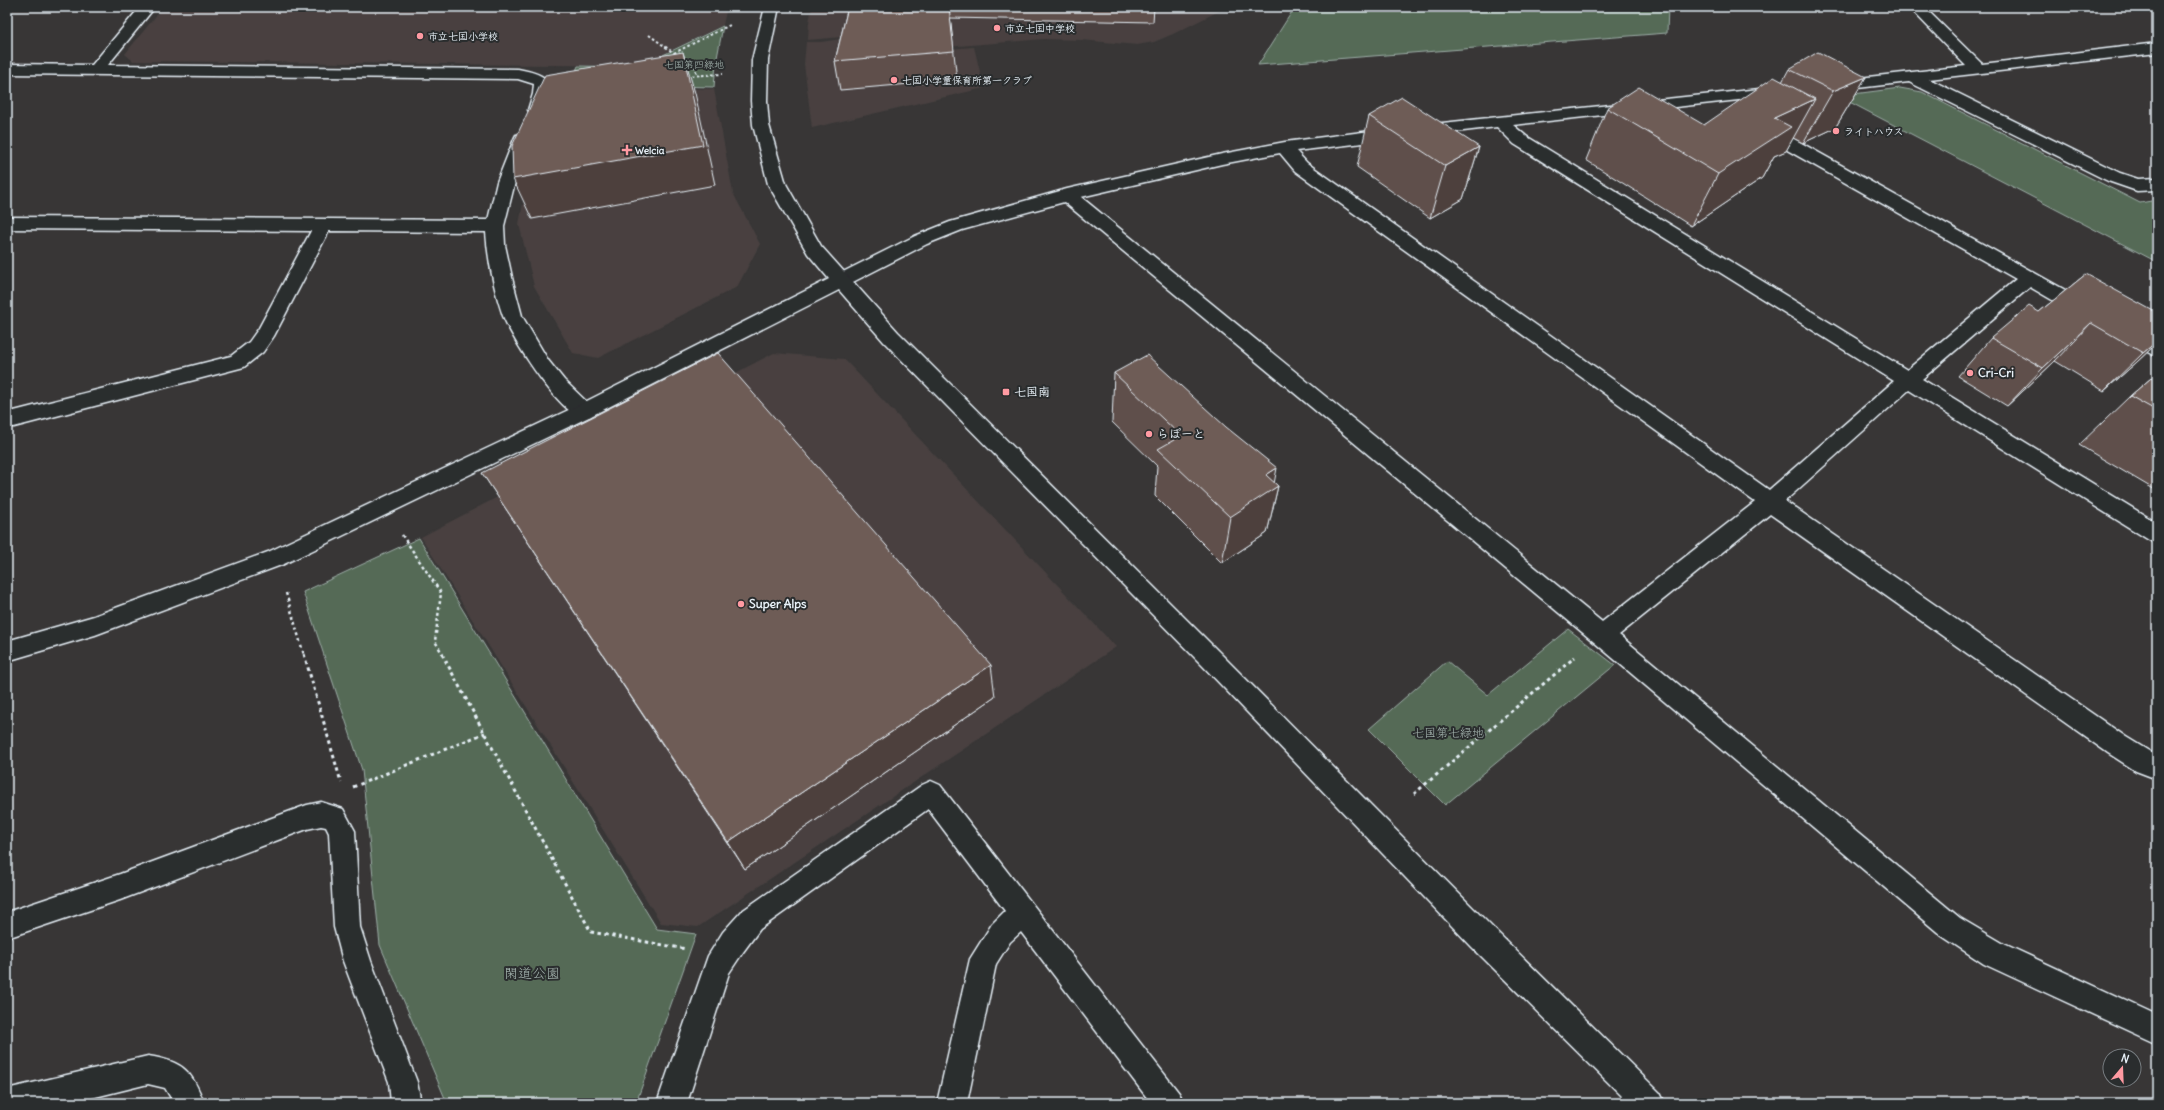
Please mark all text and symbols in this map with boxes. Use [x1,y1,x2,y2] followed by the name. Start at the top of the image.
[1005,22,1075,35] place label: 市立七国中学校
[992,23,1002,33] marker: 市立七国中学校
[428,30,498,43] place label: 市立七国小学校
[415,31,425,41] marker: 市立七国小学校
[664,58,724,71] park label: 七国第四緑地
[902,74,1032,87] place label: 七国小学童保育所第一クラブ
[889,75,899,85] marker: 七国小学童保育所第一クラブ
[1844,125,1903,138] place label: ライトハウス
[1831,126,1841,136] marker: ライトハウス
[635,144,665,157] place label: Welcia
[622,145,632,155] marker: Welcia
[1978,365,2014,380] place label: Cri-Cri
[1965,368,1975,378] marker: Cri-Cri
[1014,384,1050,399] place label: 七国南
[1001,387,1011,397] marker: 七国南
[1157,426,1205,441] place label: らぽーと
[1144,429,1154,439] marker: らぽーと
[749,596,807,612] place label: Super Alps
[736,599,746,609] marker: Super Alps
[1412,725,1484,740] park label: 七国第七緑地
[504,964,560,982] park label: 閑道公園
[2102,1048,2142,1088] north arrow
[2119,1051,2131,1066] text: N

